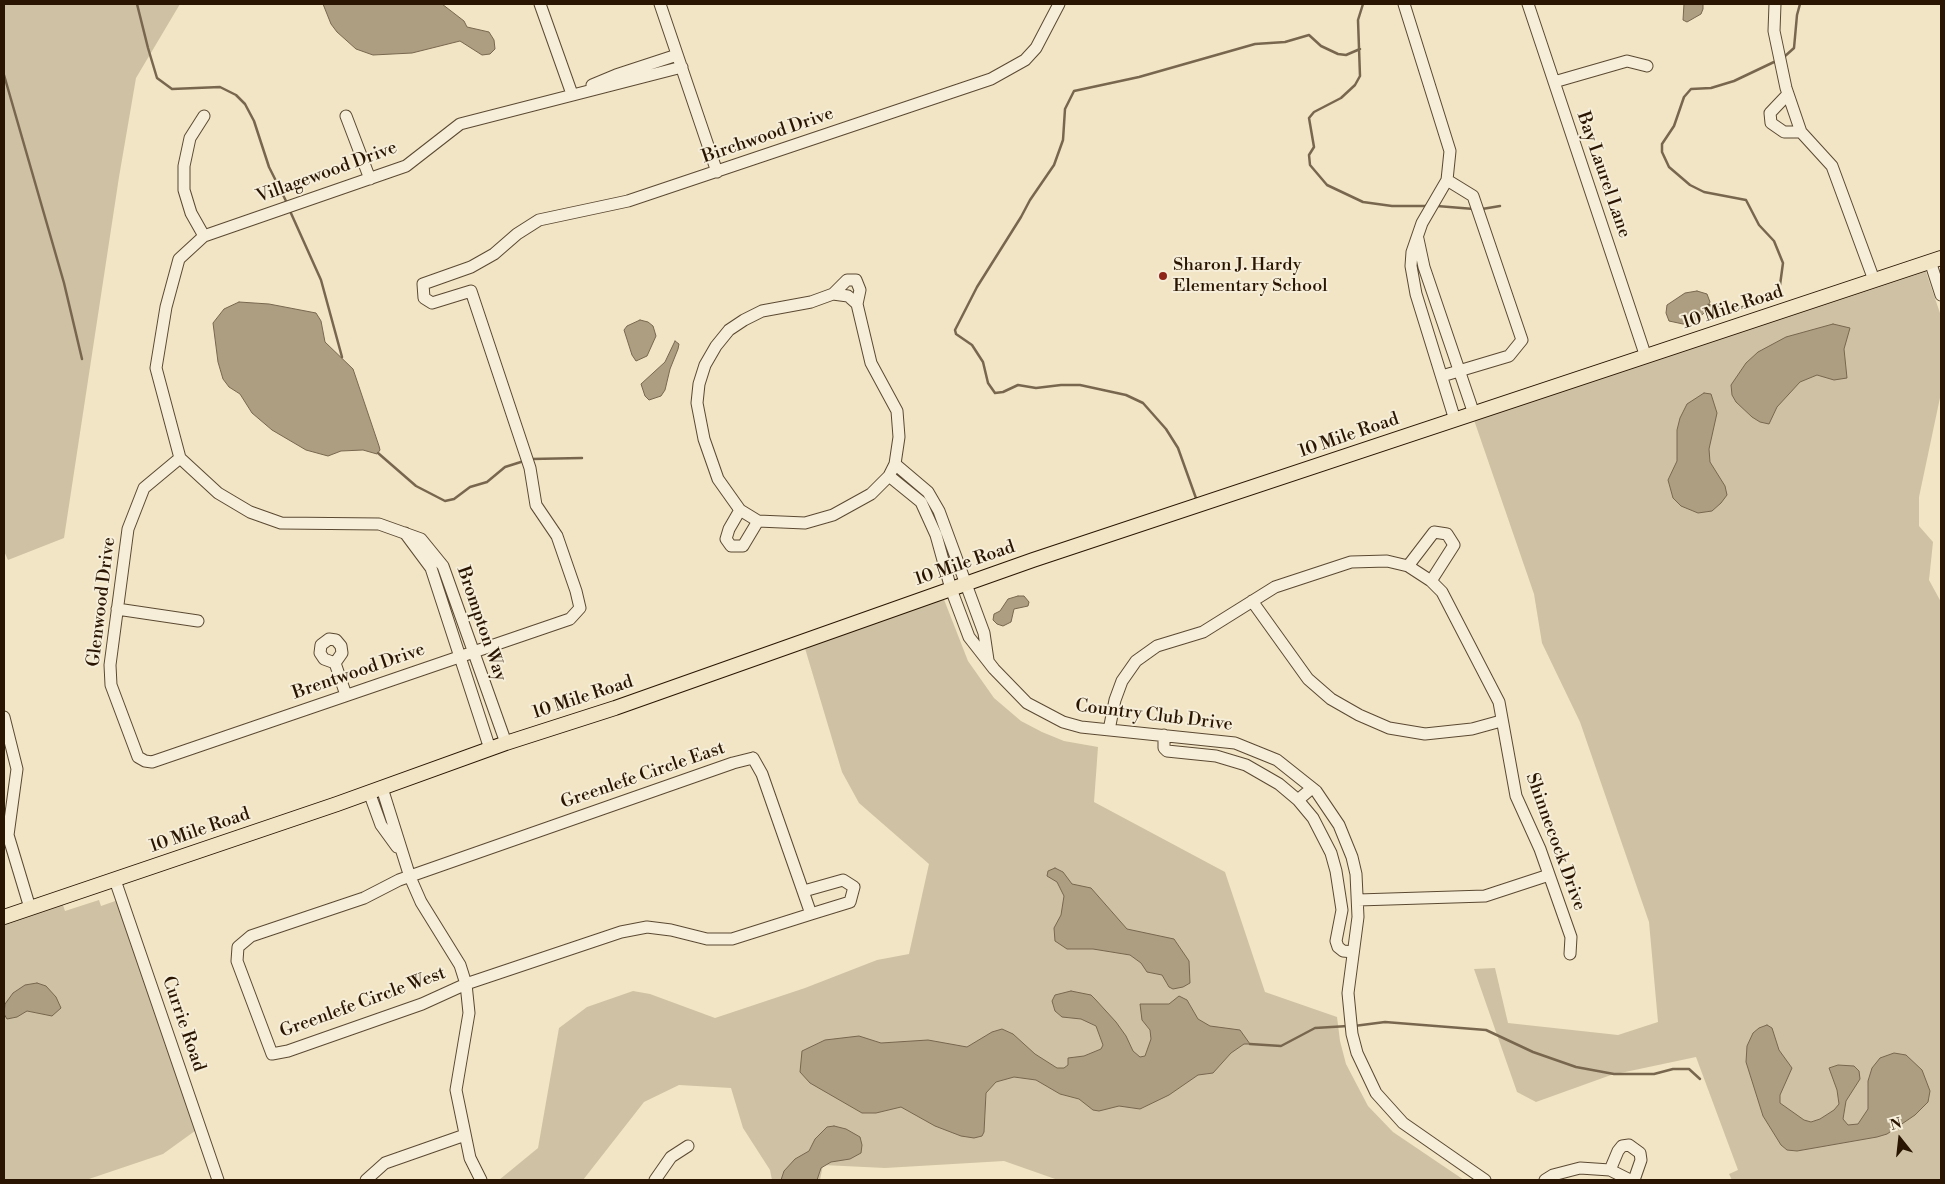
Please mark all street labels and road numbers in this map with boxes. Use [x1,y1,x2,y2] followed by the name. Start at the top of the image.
[699,103,837,169] street label: Birchwood Drive
[1571,109,1635,241] street label: Bay Laurel Lane
[254,138,400,208] street label: Villagewood Drive
[1680,282,1786,334] street label: 10 Mile Road
[1296,409,1402,463] street label: 10 Mile Road
[83,536,121,668] street label: Glenwood Drive
[912,537,1018,591] street label: 10 Mile Road
[451,564,511,684] street label: Brompton Way
[290,639,428,705] street label: Brentwood Drive
[530,672,636,724] street label: 10 Mile Road
[1074,696,1234,736] street label: Country Club Drive
[558,738,728,814] street label: Greenlefe Circle East
[1520,770,1590,914] street label: Shinnecock Drive
[147,804,253,858] street label: 10 Mile Road
[277,963,449,1043] street label: Greenlefe Circle West
[157,974,209,1074] street label: Currie Road

